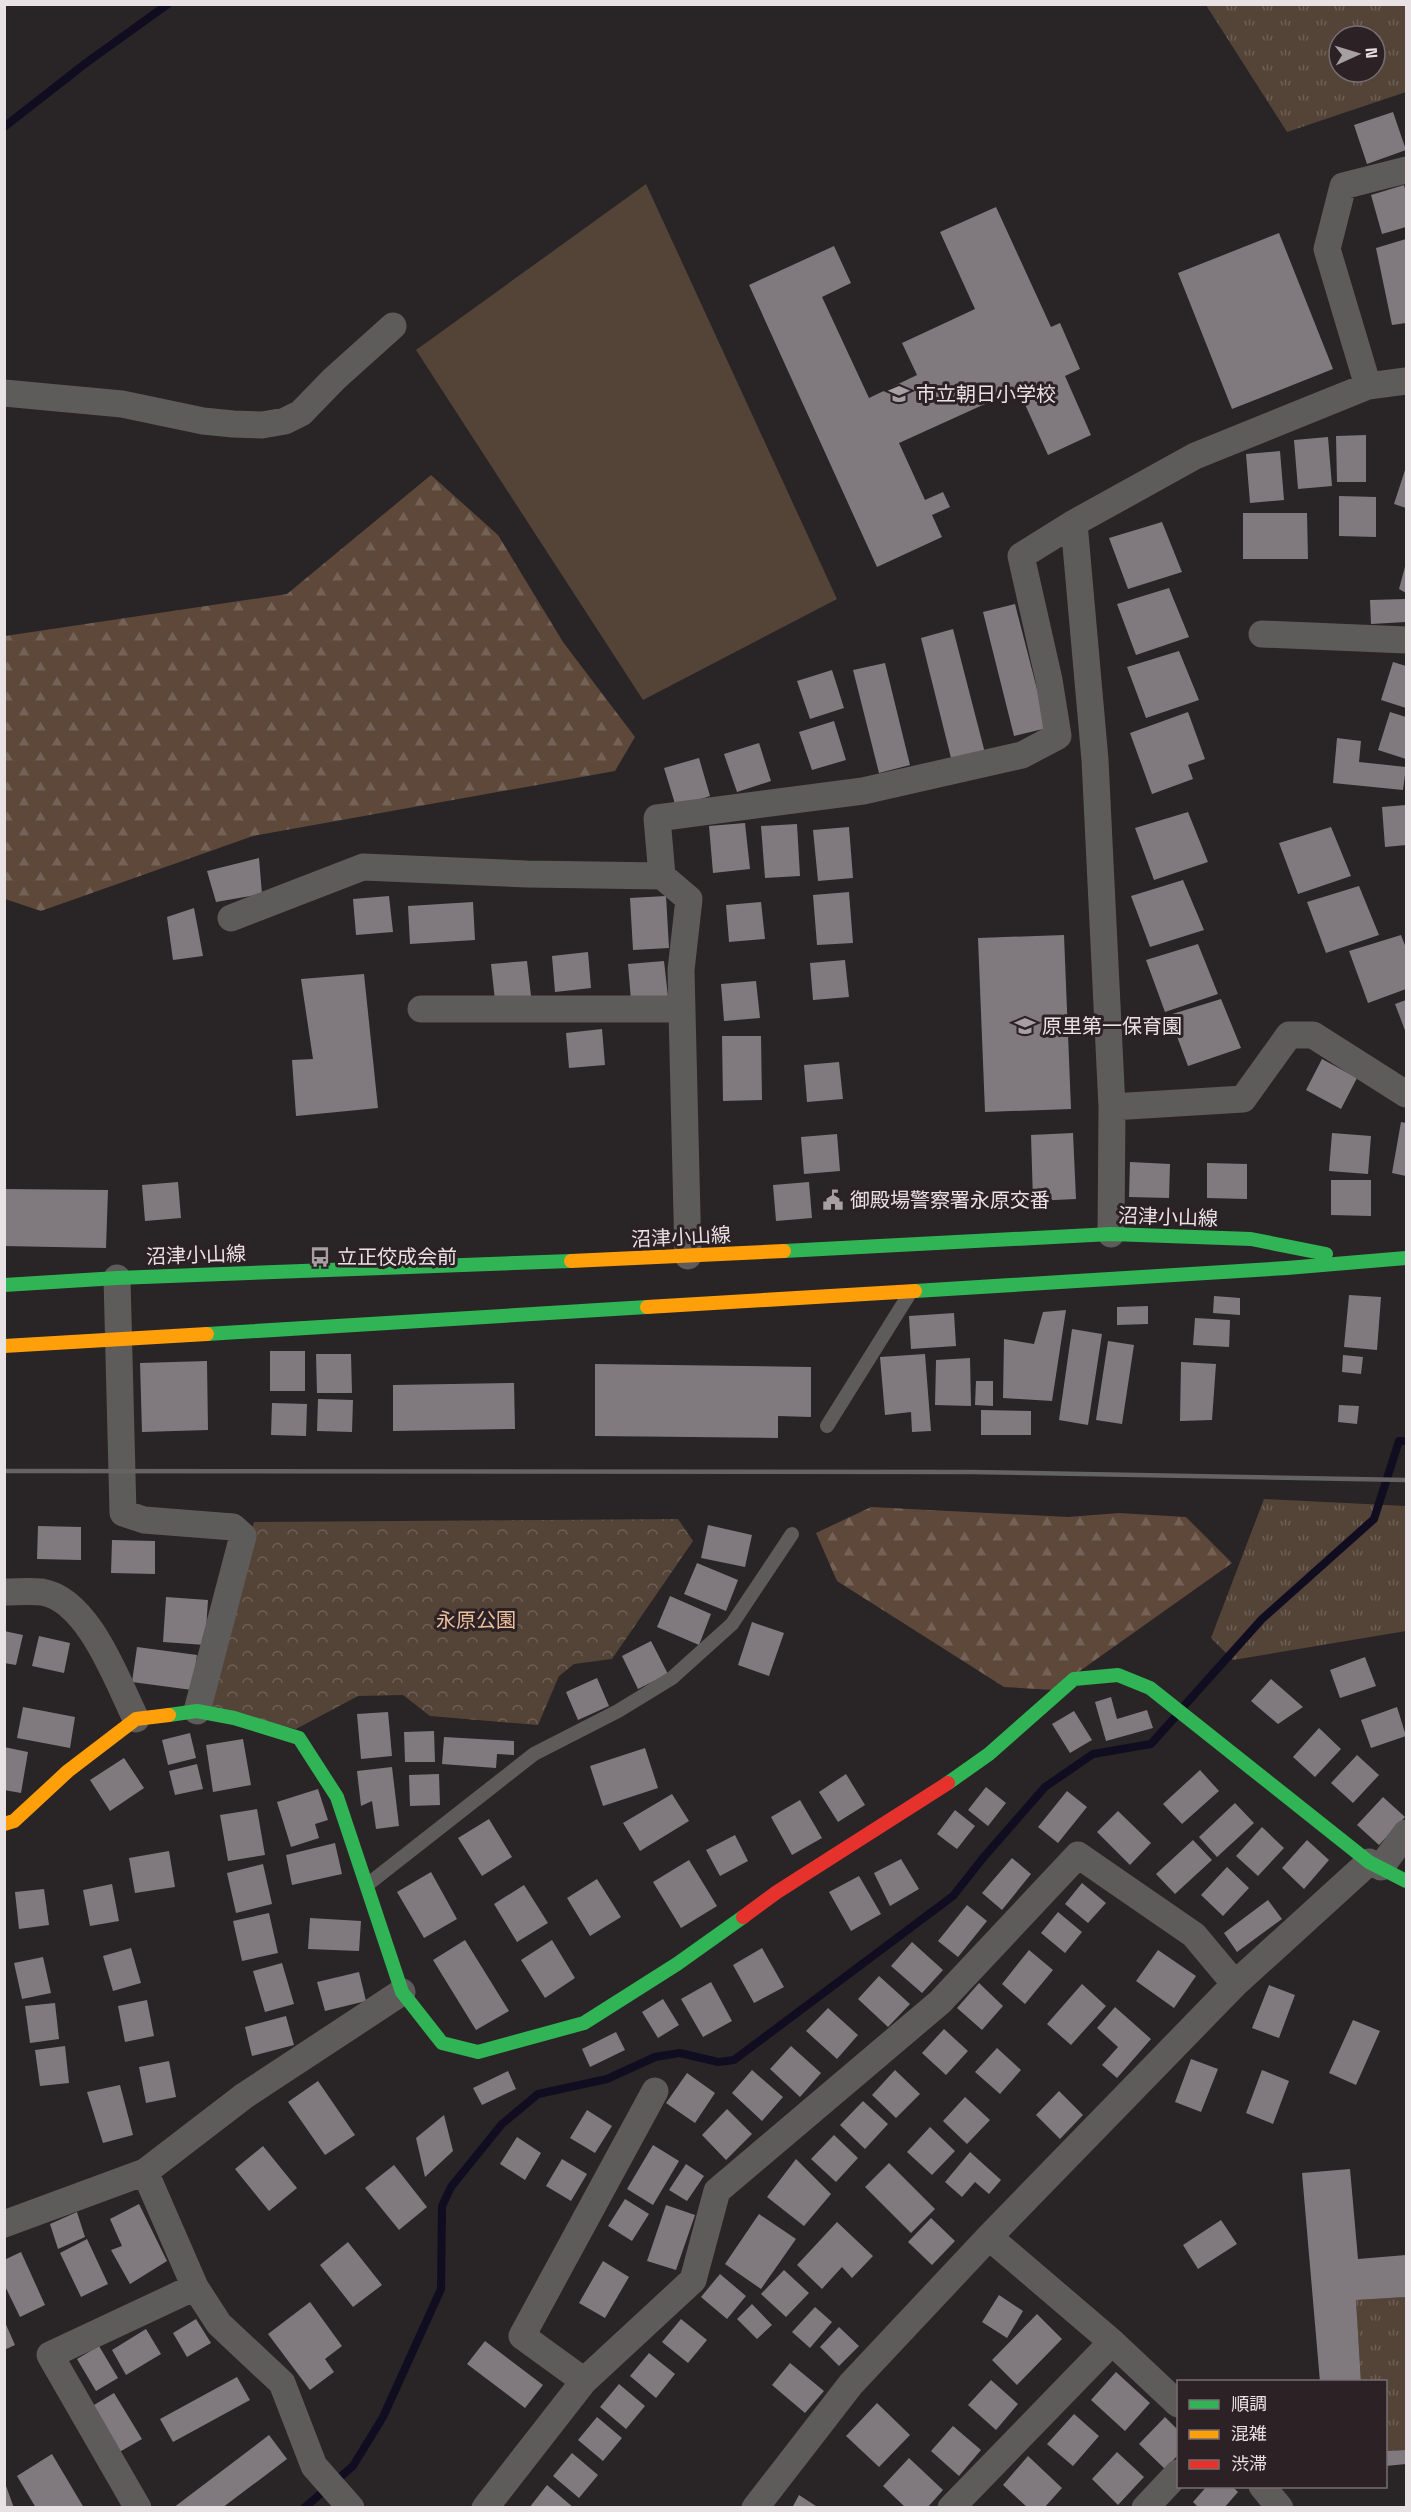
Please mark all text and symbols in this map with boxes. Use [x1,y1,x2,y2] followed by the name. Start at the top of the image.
[1327,24,1387,84] north arrow
[1361,47,1382,59] text: N
[916,381,1056,407] place label: 市立朝日小学校
[887,382,911,406] school or university icon: 市立朝日小学校
[1042,1013,1182,1039] place label: 原里第一保育園
[1013,1014,1037,1038] school or university icon: 原里第一保育園
[850,1187,1050,1213] place label: 御殿場警察署永原交番
[821,1188,845,1212] public building icon: 御殿場警察署永原交番
[1118,1202,1218,1232] street label: 沼津小山線
[630,1221,732,1253] street label: 沼津小山線
[146,1240,246,1270] street label: 沼津小山線
[337,1244,457,1270] place label: 立正佼成会前
[308,1245,332,1269] bus stop icon: 立正佼成会前
[436,1607,516,1633] park label: 永原公園
[1177,2380,1387,2488] legend
[1231,2392,1267,2415] text: 順調
[1231,2422,1267,2445] text: 混雑
[1231,2452,1267,2475] text: 渋滞

